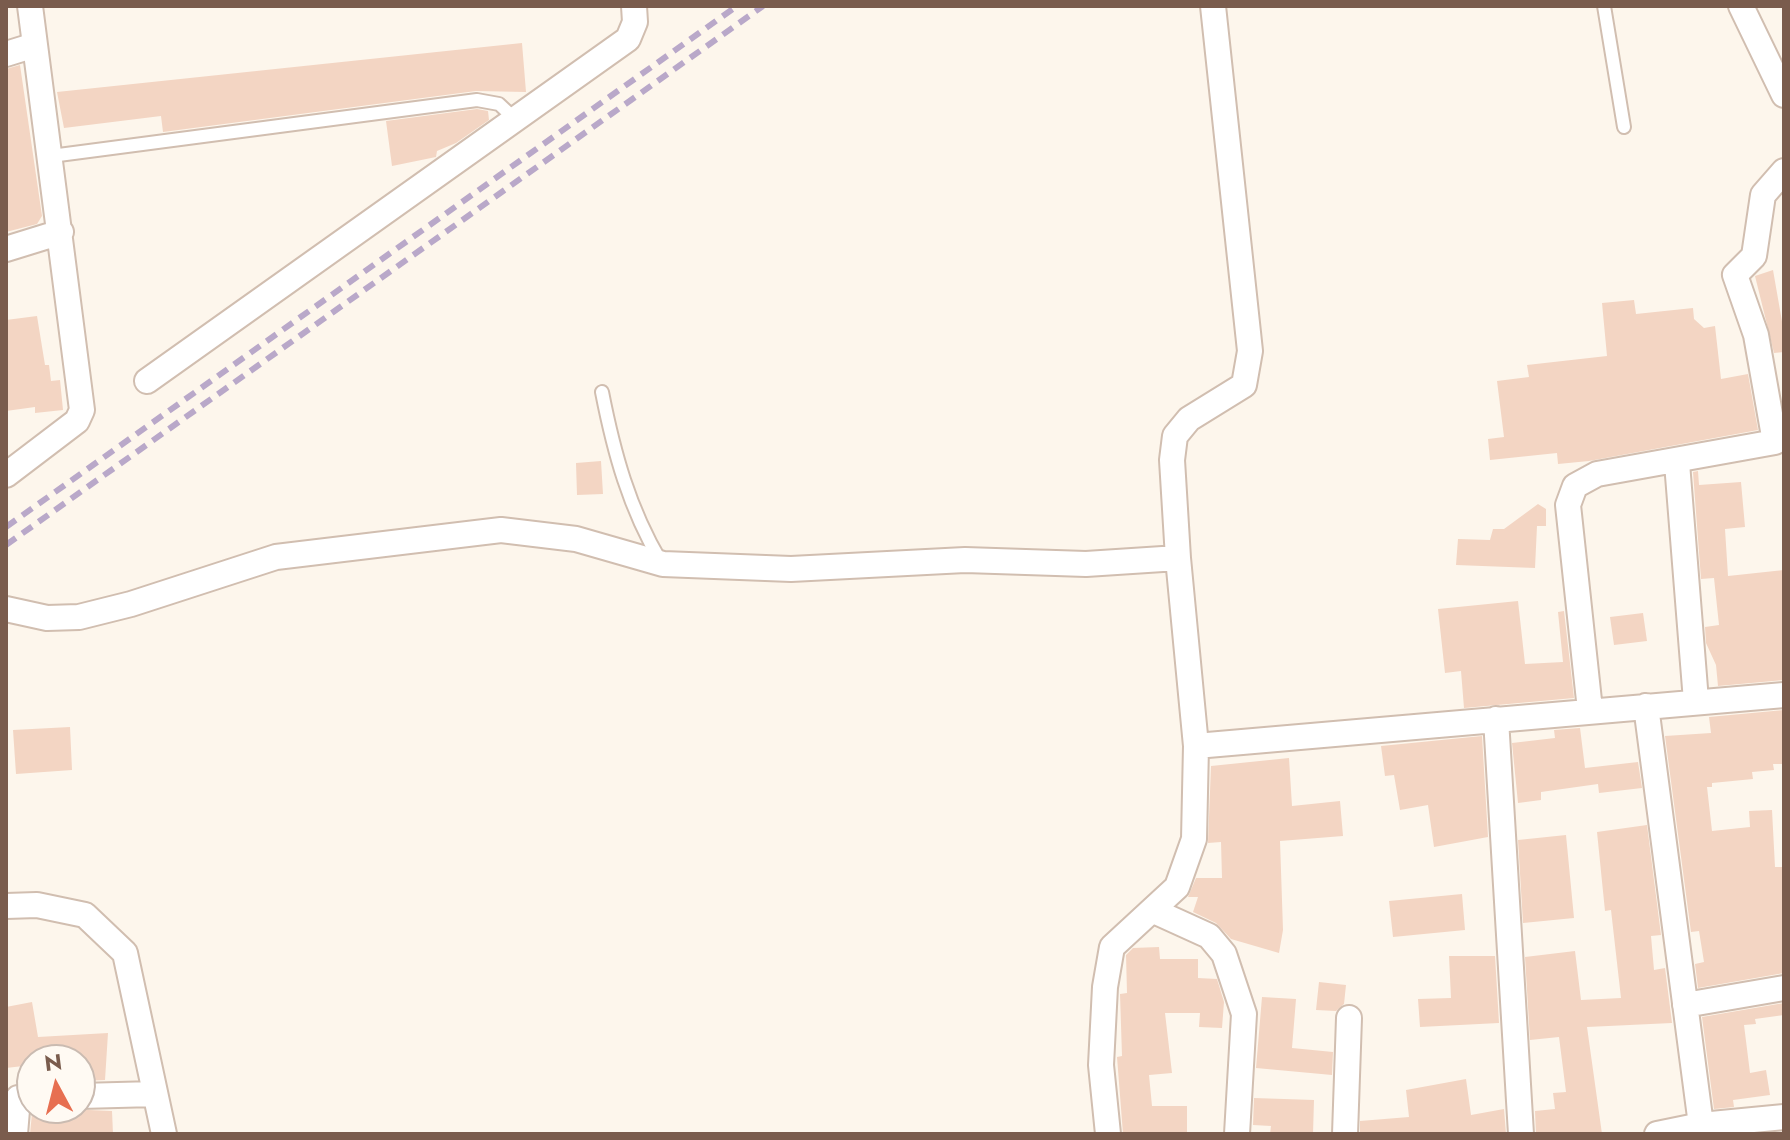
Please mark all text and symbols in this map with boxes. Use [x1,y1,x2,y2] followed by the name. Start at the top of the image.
[16,1044,96,1124] north arrow
[43,1045,64,1079] text: N

